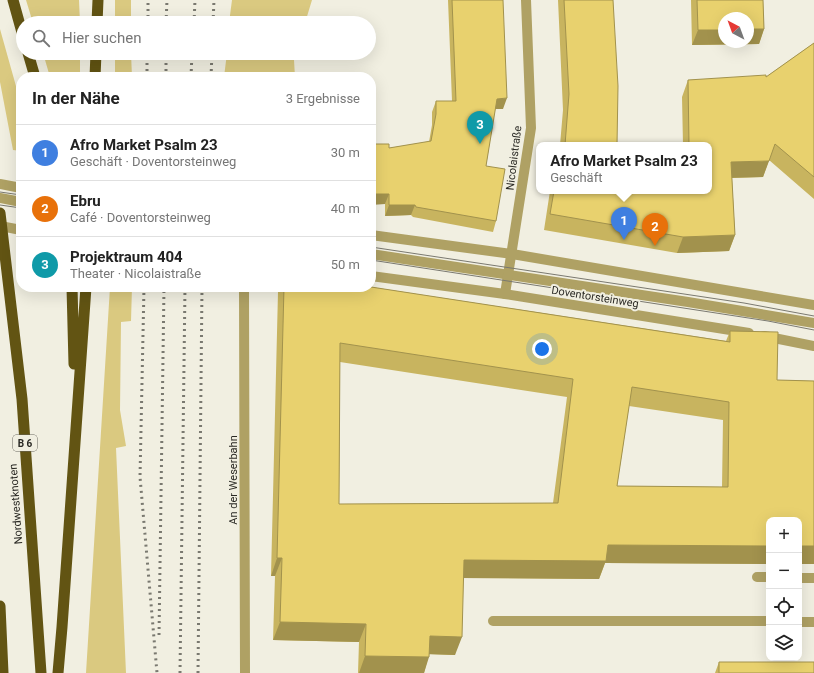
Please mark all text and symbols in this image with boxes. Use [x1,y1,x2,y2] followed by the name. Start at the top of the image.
[718,12,754,48] north arrow
[16,16,376,60] search box
[30,27,52,49] icon: search
[62,29,141,47] text: Hier suchen
[32,88,120,108] text: In der Nähe
[286,91,360,106] text: 3 Ergebnisse
[467,111,493,144] pin: 3
[504,125,524,191] street label: Nicolaistraße
[70,136,218,154] text: Afro Market Psalm 23
[536,142,712,194] popup
[41,145,49,160] text: 1
[331,145,360,160] text: 30 m
[550,152,698,170] text: Afro Market Psalm 23
[70,154,236,169] text: Geschäft · Doventorsteinweg
[550,170,602,185] text: Geschäft
[70,192,101,210] text: Ebru
[41,201,49,216] text: 2
[331,201,360,216] text: 40 m
[611,207,637,240] pin: 1
[70,210,211,225] text: Café · Doventorsteinweg
[642,213,668,246] pin: 2
[70,248,183,266] text: Projektraum 404
[41,257,49,272] text: 3
[331,257,360,272] text: 50 m
[70,266,201,281] text: Theater · Nicolaistraße
[550,284,640,310] street label: Doventorsteinweg
[532,339,552,359] your location
[13,435,37,451] road number: B 6
[227,435,240,525] street label: An der Weserbahn
[7,463,25,545] street label: Nordwestknoten
[766,517,802,661] map controls
[766,517,802,553] button: +
[766,553,802,589] button: −
[766,589,802,625] button: locate
[766,625,802,661] button: layers

